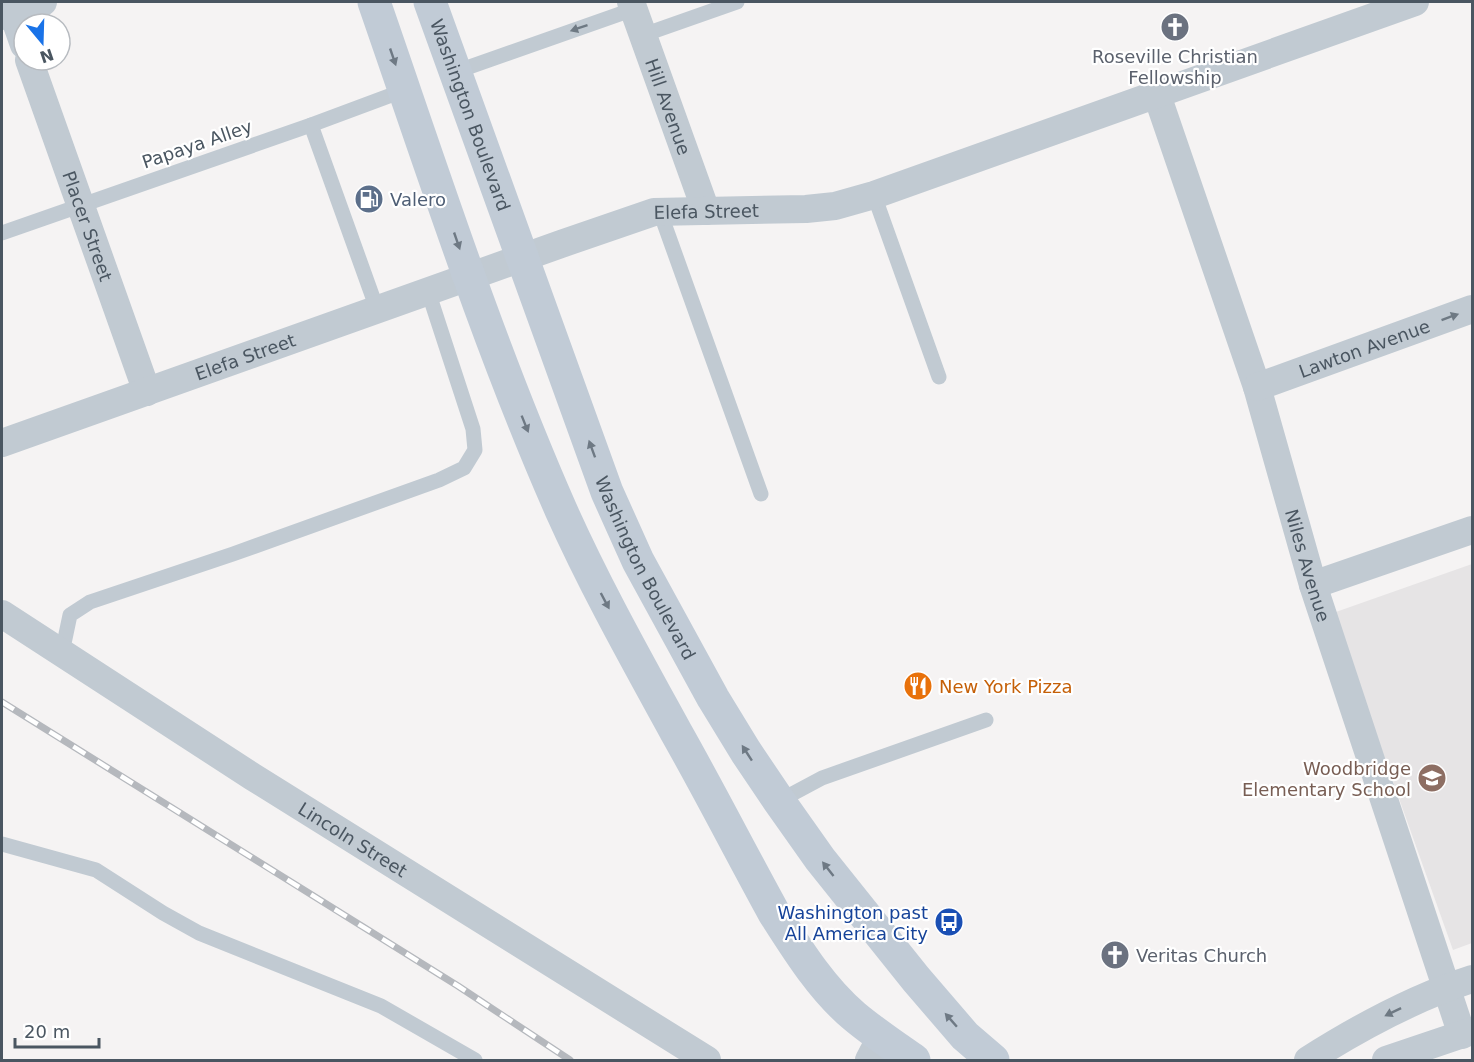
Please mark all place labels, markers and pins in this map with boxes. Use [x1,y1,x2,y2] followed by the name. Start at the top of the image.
[1159,11,1191,43] church icon: Roseville Christian Fellowship
[1092,46,1258,88] place label: Roseville Christian Fellowship
[353,183,385,215] fuel station icon: Valero
[390,189,446,210] place label: Valero
[902,670,934,702] restaurant icon: New York Pizza
[939,676,1073,697] place label: New York Pizza
[1242,758,1411,800] place label: Woodbridge Elementary School
[1416,762,1448,794] school or university icon: Woodbridge Elementary School
[778,902,928,944] place label: Washington past All America City
[933,906,965,938] bus stop icon: Washington past All America City
[1099,939,1131,971] church icon: Veritas Church
[1136,945,1267,966] place label: Veritas Church

